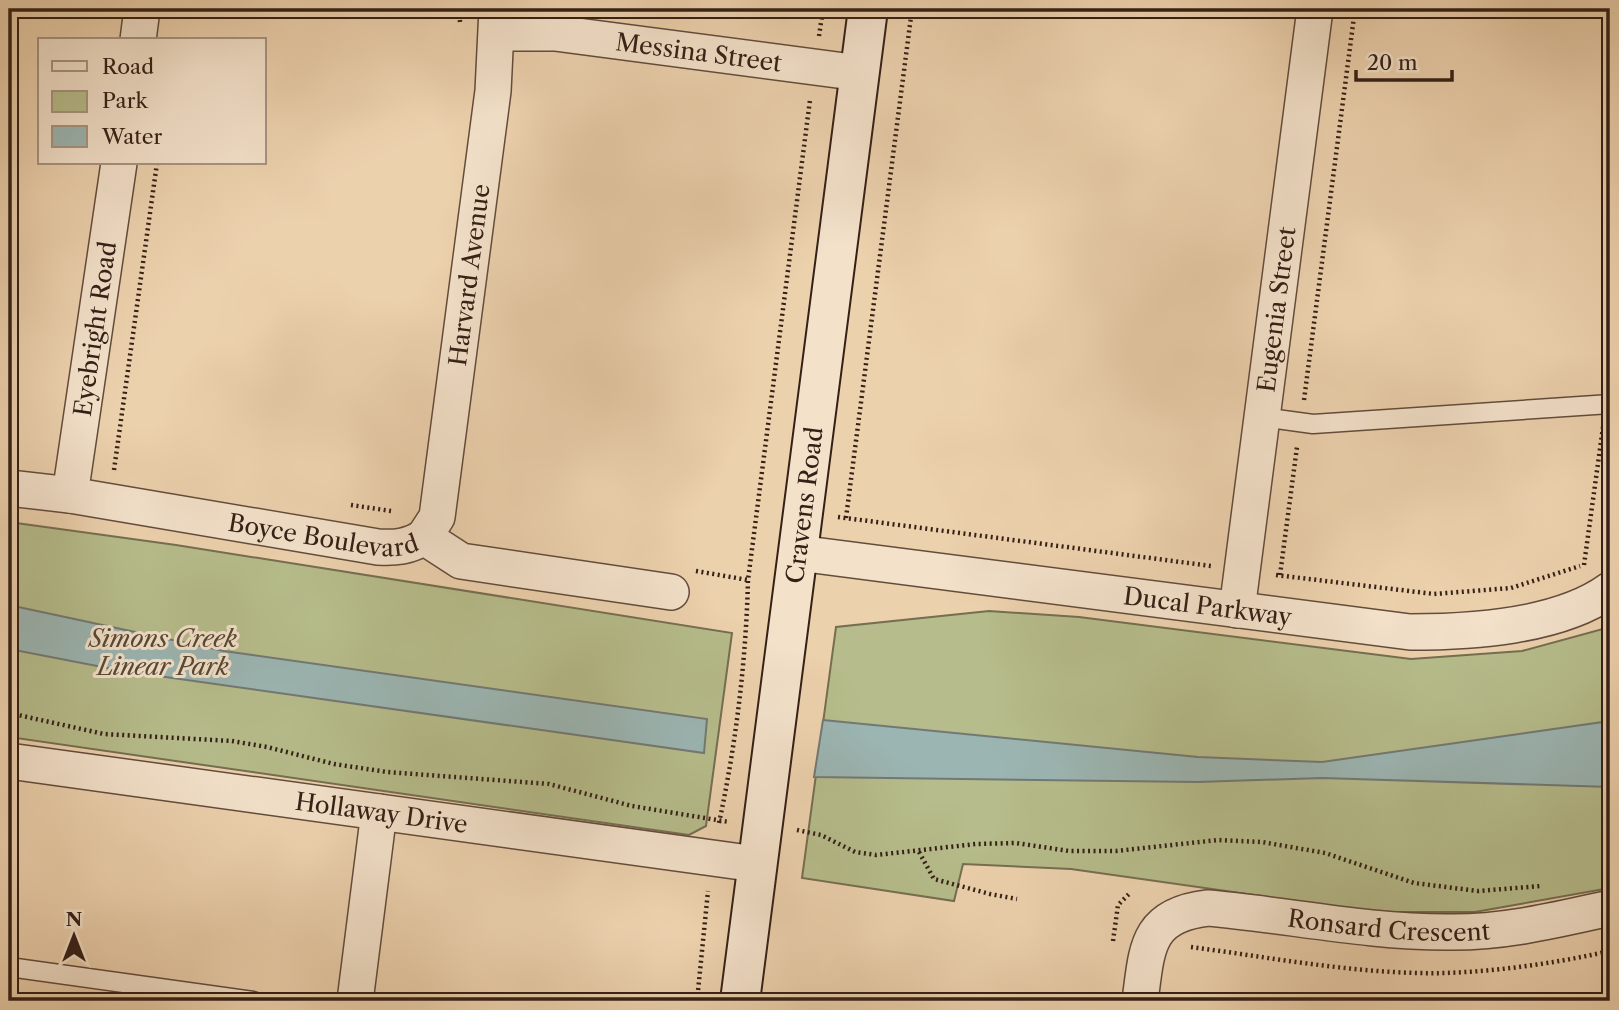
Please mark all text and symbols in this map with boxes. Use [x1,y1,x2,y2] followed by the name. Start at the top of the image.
[614,27,784,77] street label: Messina Street
[38,38,266,164] legend
[1356,38,1453,82] scale bar
[1367,50,1418,75] text: 20 m
[102,54,154,79] text: Road
[102,88,148,113] text: Park
[101,124,162,149] text: Water
[442,182,495,368] street label: Harvard Avenue
[1251,225,1301,394] street label: Eugenia Street
[67,239,122,418] street label: Eyebright Road
[780,425,828,585] street label: Cravens Road
[226,507,422,562] street label: Boyce Boulevard
[1122,581,1294,631] street label: Ducal Parkway
[87,624,238,681] park label: Simons Creek Linear Park
[293,786,469,839] street label: Hollaway Drive
[38,902,108,972] north arrow
[1286,903,1492,947] street label: Ronsard Crescent
[66,908,82,931] text: N

